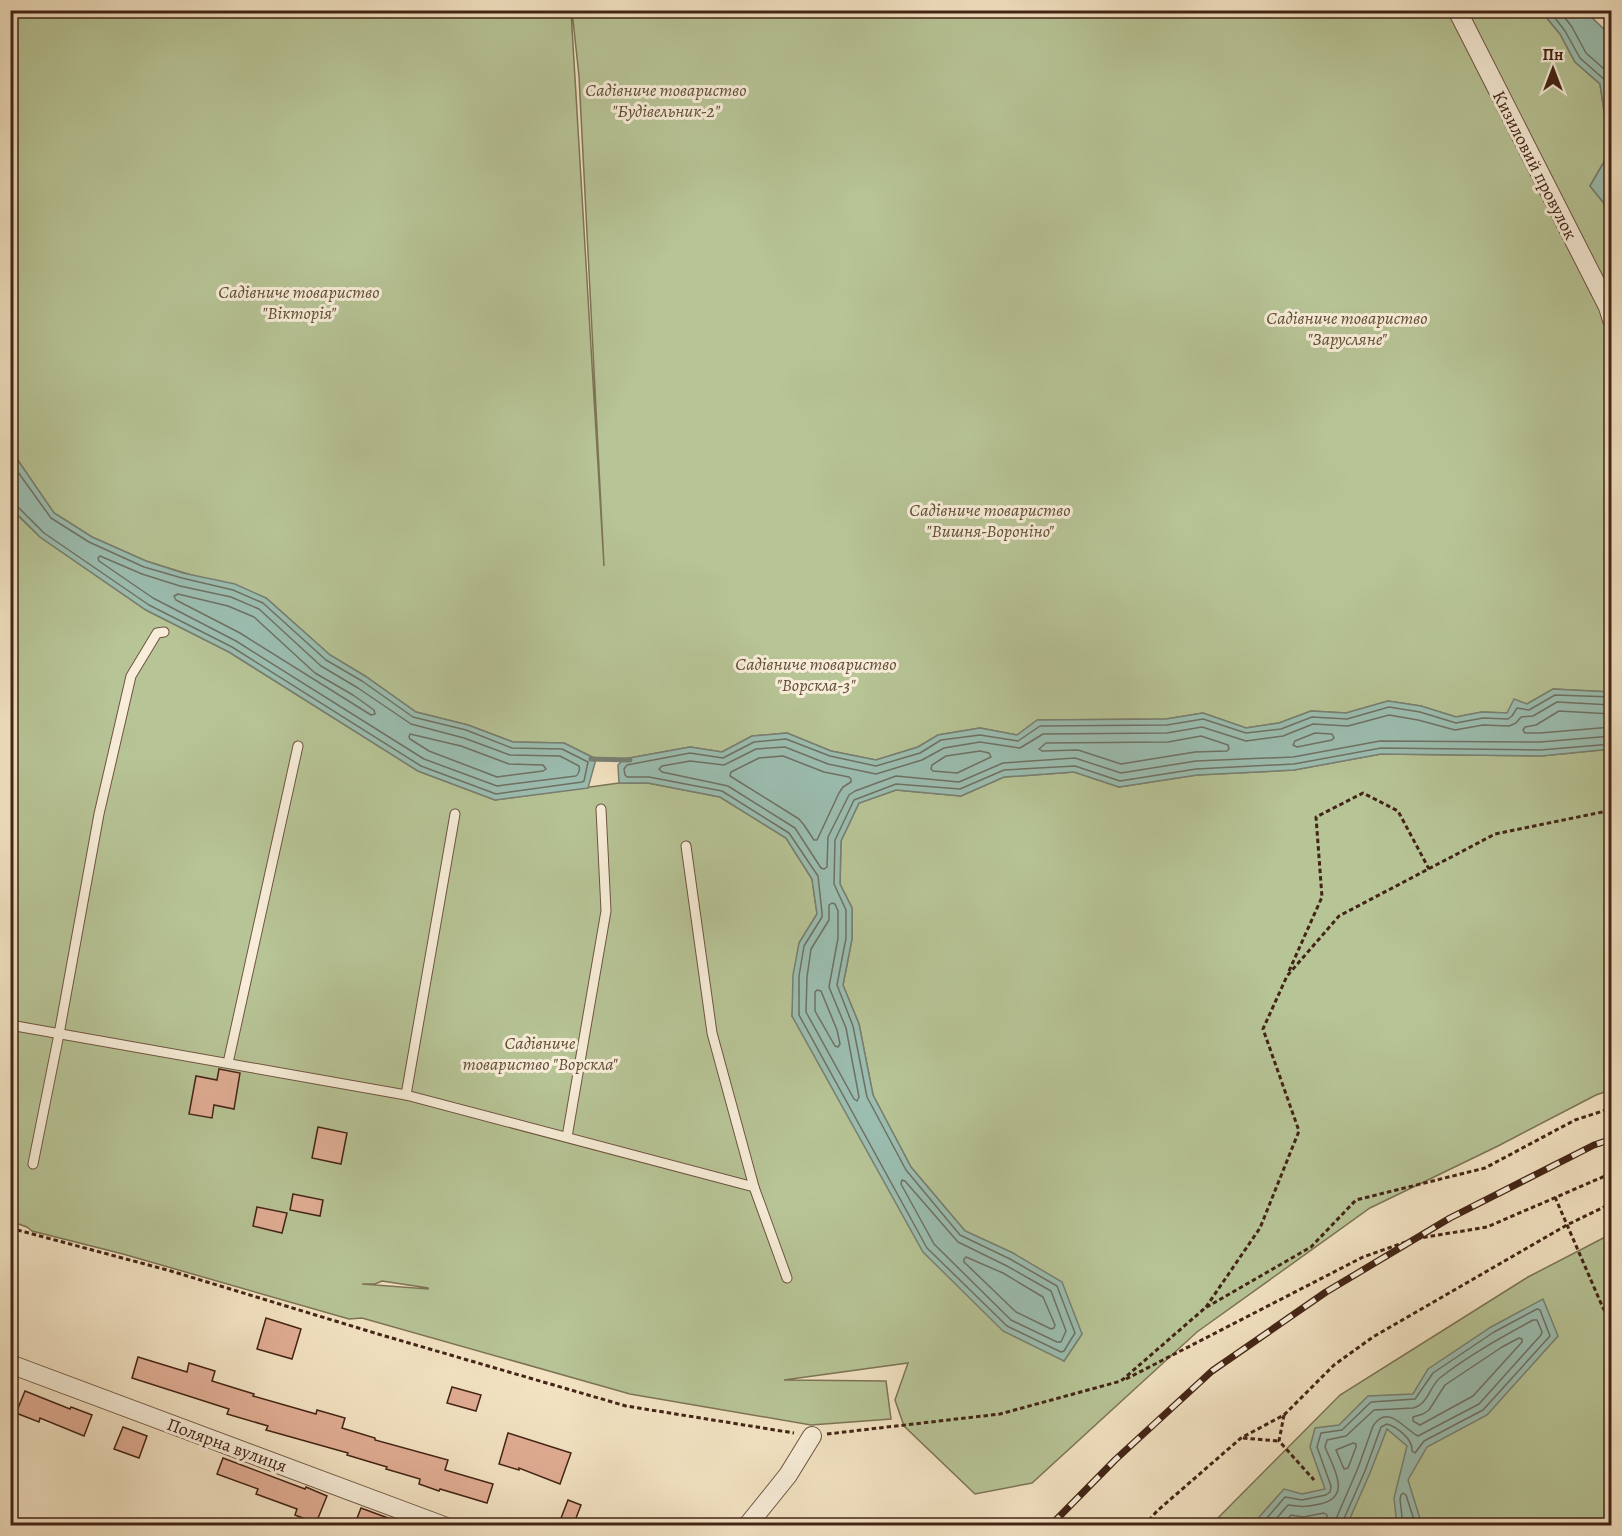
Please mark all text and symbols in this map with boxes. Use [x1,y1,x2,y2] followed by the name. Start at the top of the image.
[1523,39,1583,99] north arrow
[1543,44,1563,66] text: Пн
[585,78,747,123] park label: Садівниче товариство "Будівельник-2"
[1487,86,1583,244] street label: Кизиловий провулок
[218,280,380,325] park label: Садівниче товариство "Вікторія"
[1266,306,1428,351] park label: Садівниче товариство "Зарусляне"
[909,498,1071,543] park label: Садівниче товариство "Вишня-Вороніно"
[735,652,897,697] park label: Садівниче товариство "Ворскла-3"
[462,1031,618,1076] park label: Садівниче товариство "Ворскла"
[164,1412,290,1478] street label: Полярна вулиця

